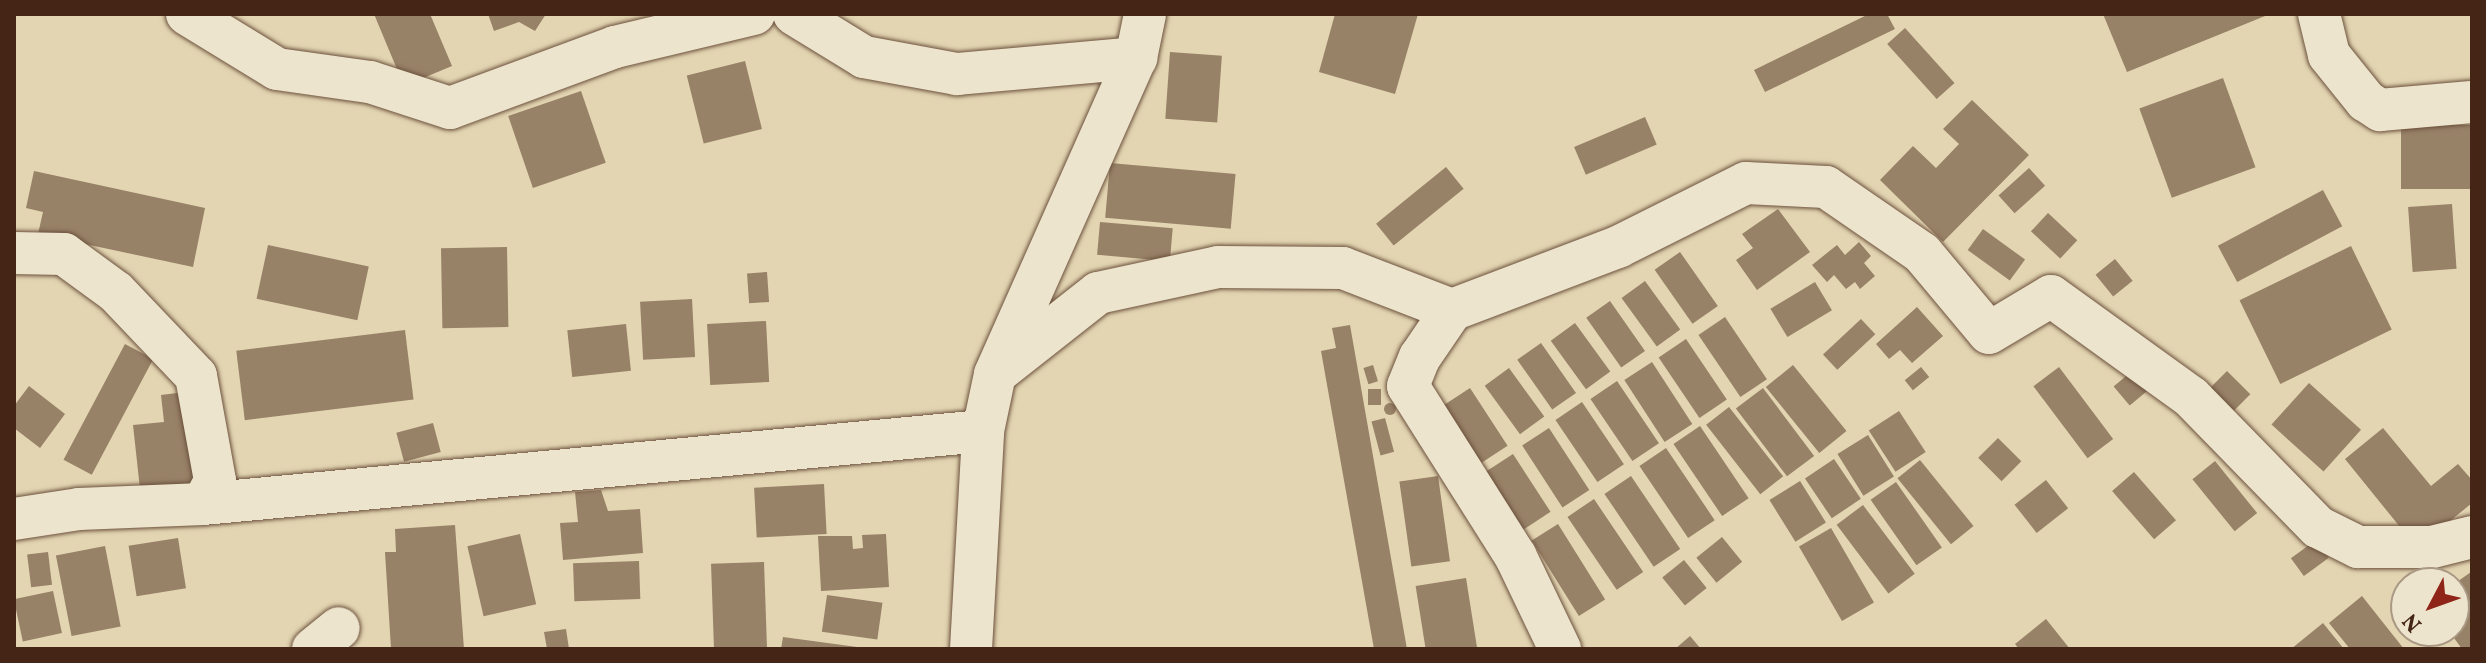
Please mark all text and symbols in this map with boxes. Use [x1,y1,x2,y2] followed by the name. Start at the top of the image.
[2390,567,2470,647] north arrow
[2396,606,2430,638] text: N

